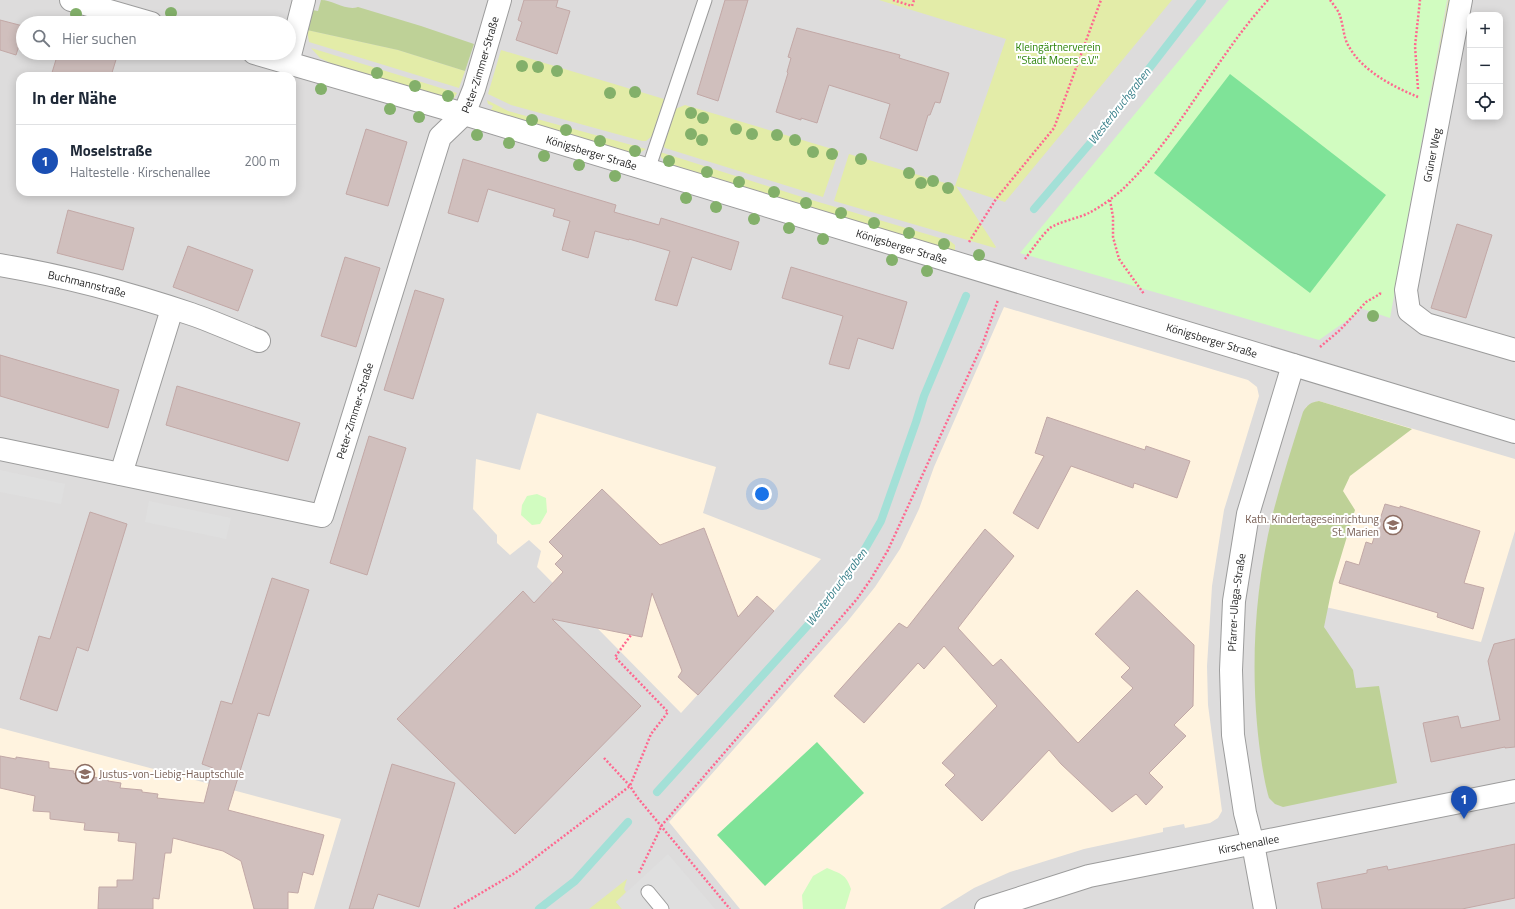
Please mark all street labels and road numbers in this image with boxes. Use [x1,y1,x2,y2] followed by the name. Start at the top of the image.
[457,14,503,115] street label: Peter-Zimmer-Straße
[1419,126,1445,183] street label: Grüner Weg
[544,131,640,174] street label: Königsberger Straße
[854,225,950,268] street label: Königsberger Straße
[46,266,128,301] street label: Buchmannstraße
[1164,319,1260,362] street label: Königsberger Straße
[332,360,377,461] street label: Peter-Zimmer-Straße
[1224,552,1250,652] street label: Pfarrer-Ulaga-Straße
[1217,830,1281,858] street label: Kirschenallee

